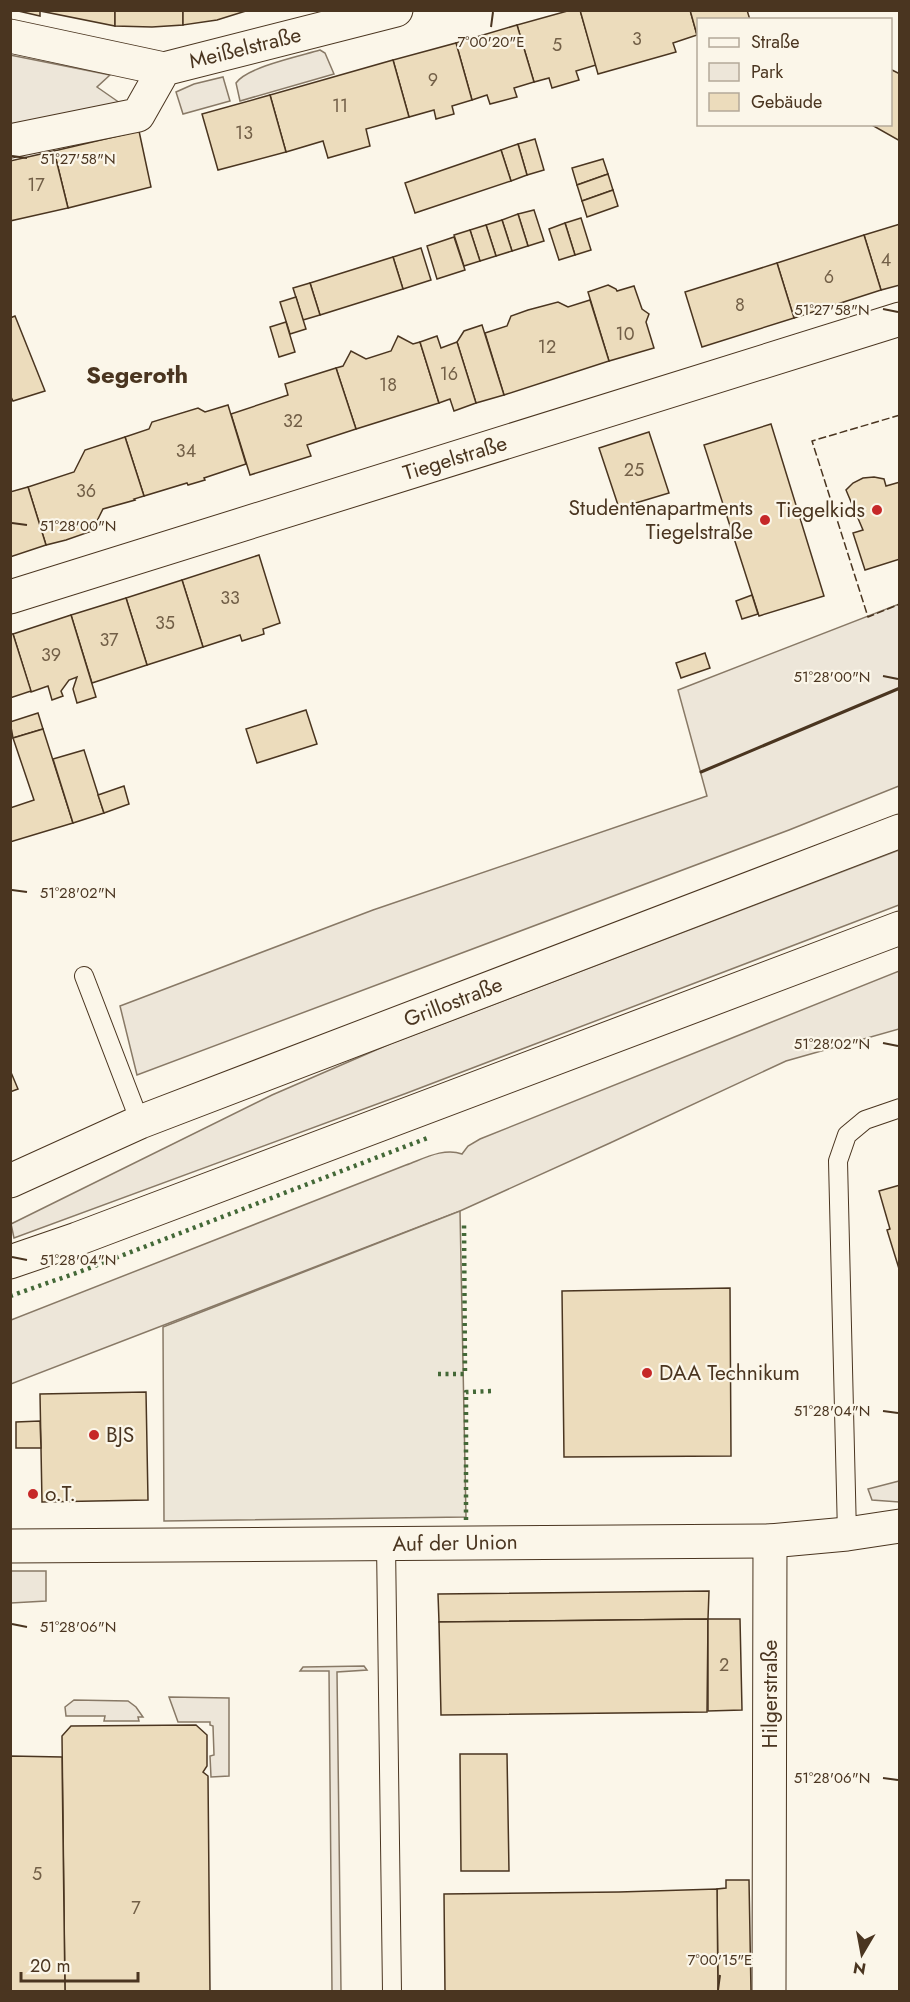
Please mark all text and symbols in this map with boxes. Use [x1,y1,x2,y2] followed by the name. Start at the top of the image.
[697,18,892,126] legend
[186,20,304,76] street label: Meißelstraße
[632,26,642,52] house number: 3
[751,29,799,55] text: Straße
[457,31,525,53] text: 7°00'20"E
[552,32,562,58] house number: 5
[751,59,783,85] text: Park
[428,67,438,93] house number: 9
[751,89,822,115] text: Gebäude
[332,93,348,119] house number: 11
[235,120,253,146] house number: 13
[40,148,116,170] text: 51°27'58"N
[27,172,45,198] house number: 17
[881,247,891,273] house number: 4
[824,264,834,290] house number: 6
[735,292,745,318] house number: 8
[794,299,870,321] text: 51°27'58"N
[616,321,635,347] house number: 10
[538,334,556,360] house number: 12
[86,357,188,392] district label: Segeroth
[440,361,458,387] house number: 16
[379,372,397,398] house number: 18
[283,408,303,434] house number: 32
[399,428,511,488] street label: Tiegelstraße
[176,438,196,464] house number: 34
[624,457,644,483] house number: 25
[76,478,96,504] house number: 36
[569,493,753,547] place label: Studentenapartments Tiegelstraße
[776,495,865,525] place label: Tiegelkids
[870,503,884,517] marker: Tiegelkids
[758,513,772,527] marker: Studentenapartments Tiegelstraße
[40,515,116,537] text: 51°28'00"N
[220,585,240,611] house number: 33
[155,610,175,636] house number: 35
[99,627,119,653] house number: 37
[41,642,61,668] house number: 39
[794,666,870,688] text: 51°28'00"N
[40,882,116,904] text: 51°28'02"N
[399,969,507,1035] street label: Grillostraße
[794,1033,870,1055] text: 51°28'02"N
[40,1249,116,1271] text: 51°28'04"N
[659,1358,800,1388] place label: DAA Technikum
[640,1366,654,1380] marker: DAA Technikum
[794,1400,870,1422] text: 51°28'04"N
[106,1420,134,1450] place label: BJS
[87,1428,101,1442] marker: BJS
[45,1479,76,1509] place label: o.T.
[26,1487,40,1501] marker: o.T.
[392,1527,518,1559] street label: Auf der Union
[40,1616,116,1638] text: 51°28'06"N
[755,1639,785,1748] street label: Hilgerstraße
[719,1652,729,1678] house number: 2
[794,1767,870,1789] text: 51°28'06"N
[32,1861,42,1887] house number: 5
[131,1895,141,1921] house number: 7
[832,1924,892,1984] north arrow
[21,1945,138,1983] scale bar
[688,1949,752,1971] text: 7°00'15"E
[30,1953,70,1979] text: 20 m
[851,1956,868,1981] text: N

